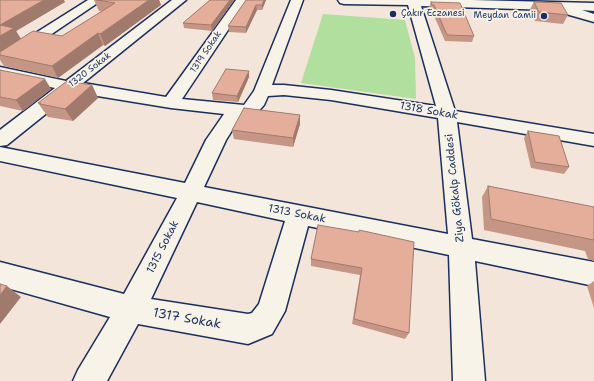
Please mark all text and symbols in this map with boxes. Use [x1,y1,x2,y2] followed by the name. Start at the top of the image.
[388,9,398,19] marker: Çakır Eczanesi
[401,9,465,19] place label: Çakır Eczanesi
[474,11,536,21] place label: Meydan Camii
[539,11,549,21] marker: Meydan Camii
[188,29,224,75] street label: 1319 Sokak
[67,50,113,90] street label: 1320 Sokak
[399,99,459,123] street label: 1318 Sokak
[443,133,467,243] street label: Ziya Gökalp Caddesi
[267,202,327,226] street label: 1313 Sokak
[144,218,182,276] street label: 1315 Sokak
[152,305,222,333] street label: 1317 Sokak

